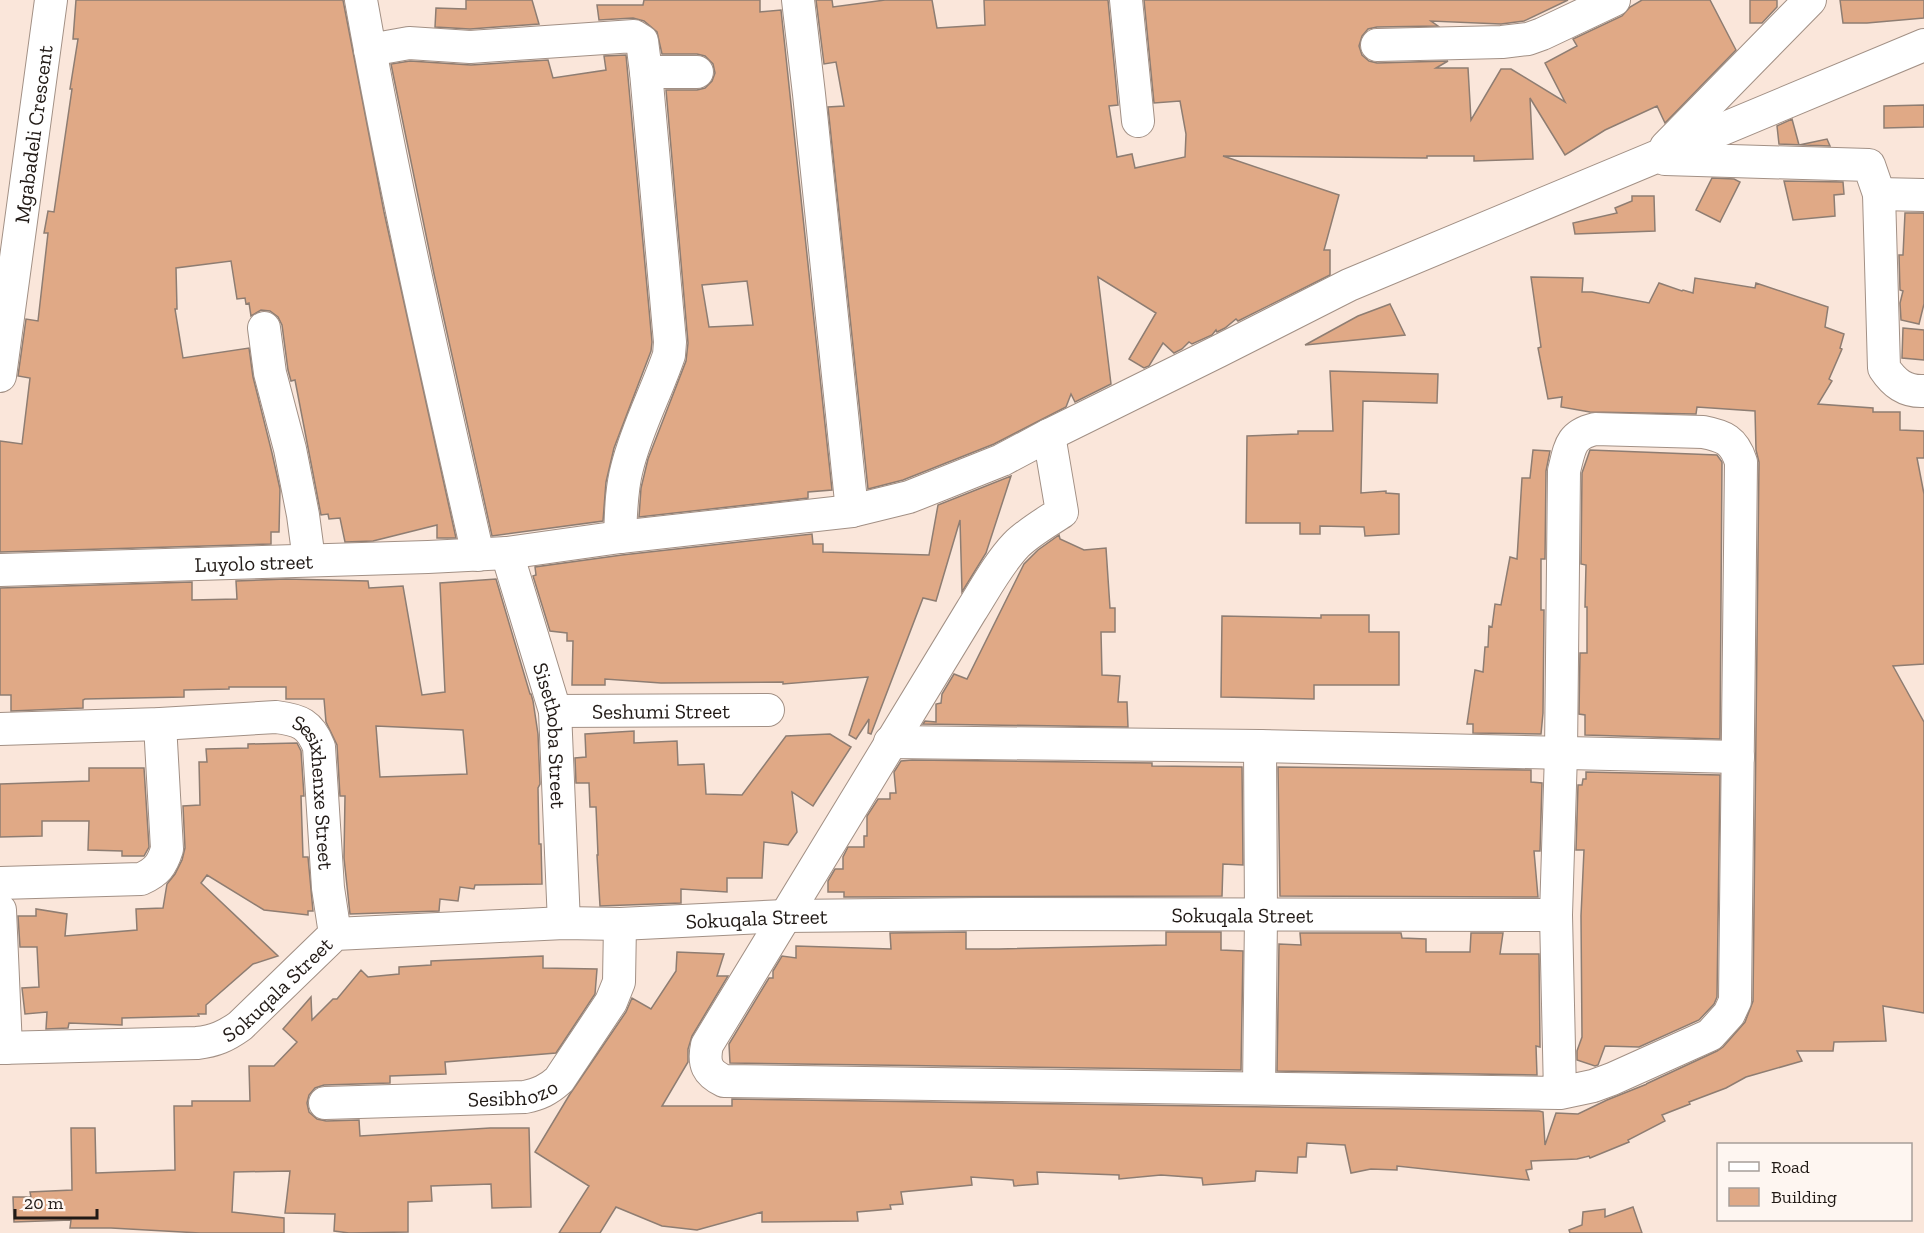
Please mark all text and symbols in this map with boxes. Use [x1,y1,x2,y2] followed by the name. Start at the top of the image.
[8,43,57,225] street label: Mgabadeli Crescent
[194,548,314,577] street label: Luyolo street
[528,659,572,810] street label: Sisethoba Street
[592,698,730,723] street label: Seshumi Street
[289,709,339,871] street label: Sesixhenxe Street
[1171,902,1314,927] street label: Sokuqala Street
[685,903,828,933] street label: Sokuqala Street
[218,931,337,1047] street label: Sokuqala Street
[467,1073,562,1111] street label: Sesibhozo
[1717,1143,1912,1221] legend
[1771,1156,1810,1178] text: Road
[15,1182,98,1220] scale bar
[1771,1186,1837,1208] text: Building
[24,1192,64,1214] text: 20 m

